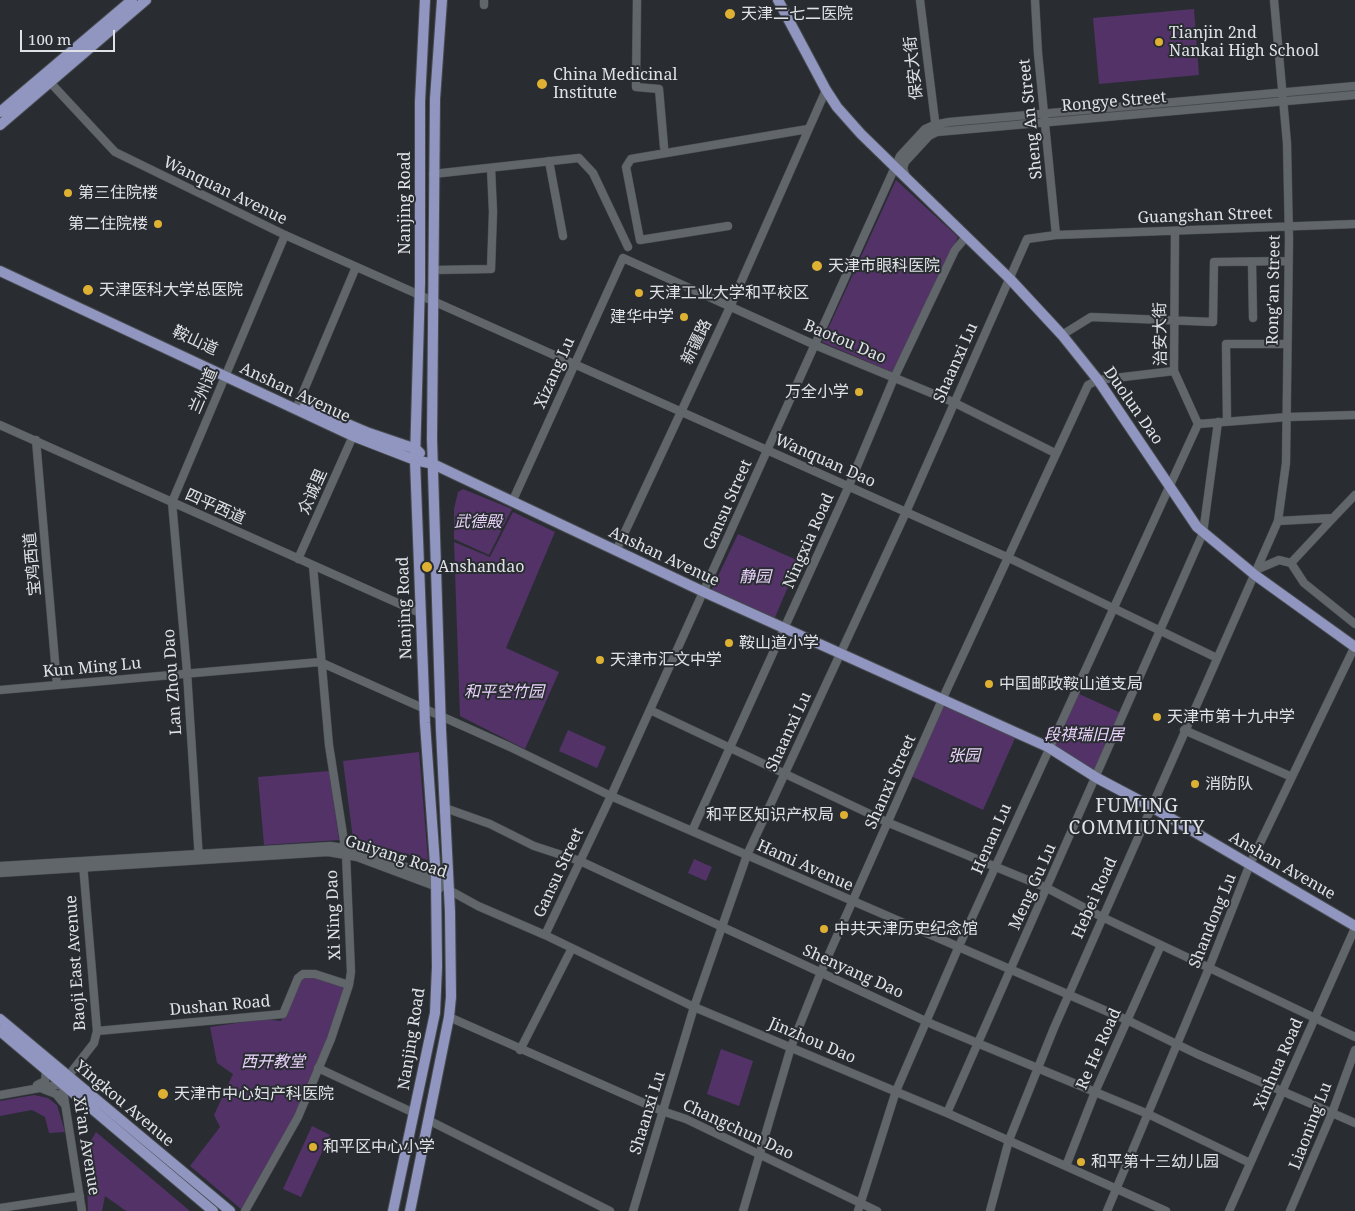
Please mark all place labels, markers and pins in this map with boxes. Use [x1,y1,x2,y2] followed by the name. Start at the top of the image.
[741,4,853,24] place label: 天津二七二医院
[723,7,737,21] marker: 天津二七二医院
[1169,23,1319,61] place label: Tianjin 2nd Nankai High School
[1153,36,1165,48] marker: Tianjin 2nd Nankai High School
[553,65,677,103] place label: China Medicinal Institute
[535,77,549,91] marker: China Medicinal Institute
[78,183,158,203] place label: 第三住院楼
[62,187,74,199] marker: 第三住院楼
[68,214,148,234] place label: 第二住院楼
[152,218,164,230] marker: 第二住院楼
[828,256,940,276] place label: 天津市眼科医院
[810,259,824,273] marker: 天津市眼科医院
[99,280,243,300] place label: 天津医科大学总医院
[81,283,95,297] marker: 天津医科大学总医院
[649,283,809,303] place label: 天津工业大学和平校区
[633,287,645,299] marker: 天津工业大学和平校区
[610,307,674,327] place label: 建华中学
[678,311,690,323] marker: 建华中学
[785,382,849,402] place label: 万全小学
[853,386,865,398] marker: 万全小学
[438,557,524,577] place label: Anshandao
[420,560,434,574] marker: Anshandao
[739,633,819,653] place label: 鞍山道小学
[723,637,735,649] marker: 鞍山道小学
[610,650,722,670] place label: 天津市汇文中学
[594,654,606,666] marker: 天津市汇文中学
[999,674,1143,694] place label: 中国邮政鞍山道支局
[983,678,995,690] marker: 中国邮政鞍山道支局
[1167,707,1295,727] place label: 天津市第十九中学
[1151,711,1163,723] marker: 天津市第十九中学
[1205,774,1253,794] place label: 消防队
[1189,778,1201,790] marker: 消防队
[706,805,834,825] place label: 和平区知识产权局
[838,809,850,821] marker: 和平区知识产权局
[834,919,978,939] place label: 中共天津历史纪念馆
[818,923,830,935] marker: 中共天津历史纪念馆
[174,1084,334,1104] place label: 天津市中心妇产科医院
[156,1087,170,1101] marker: 天津市中心妇产科医院
[323,1137,435,1157] place label: 和平区中心小学
[307,1141,319,1153] marker: 和平区中心小学
[1091,1152,1219,1172] place label: 和平第十三幼儿园
[1075,1156,1087,1168] marker: 和平第十三幼儿园

